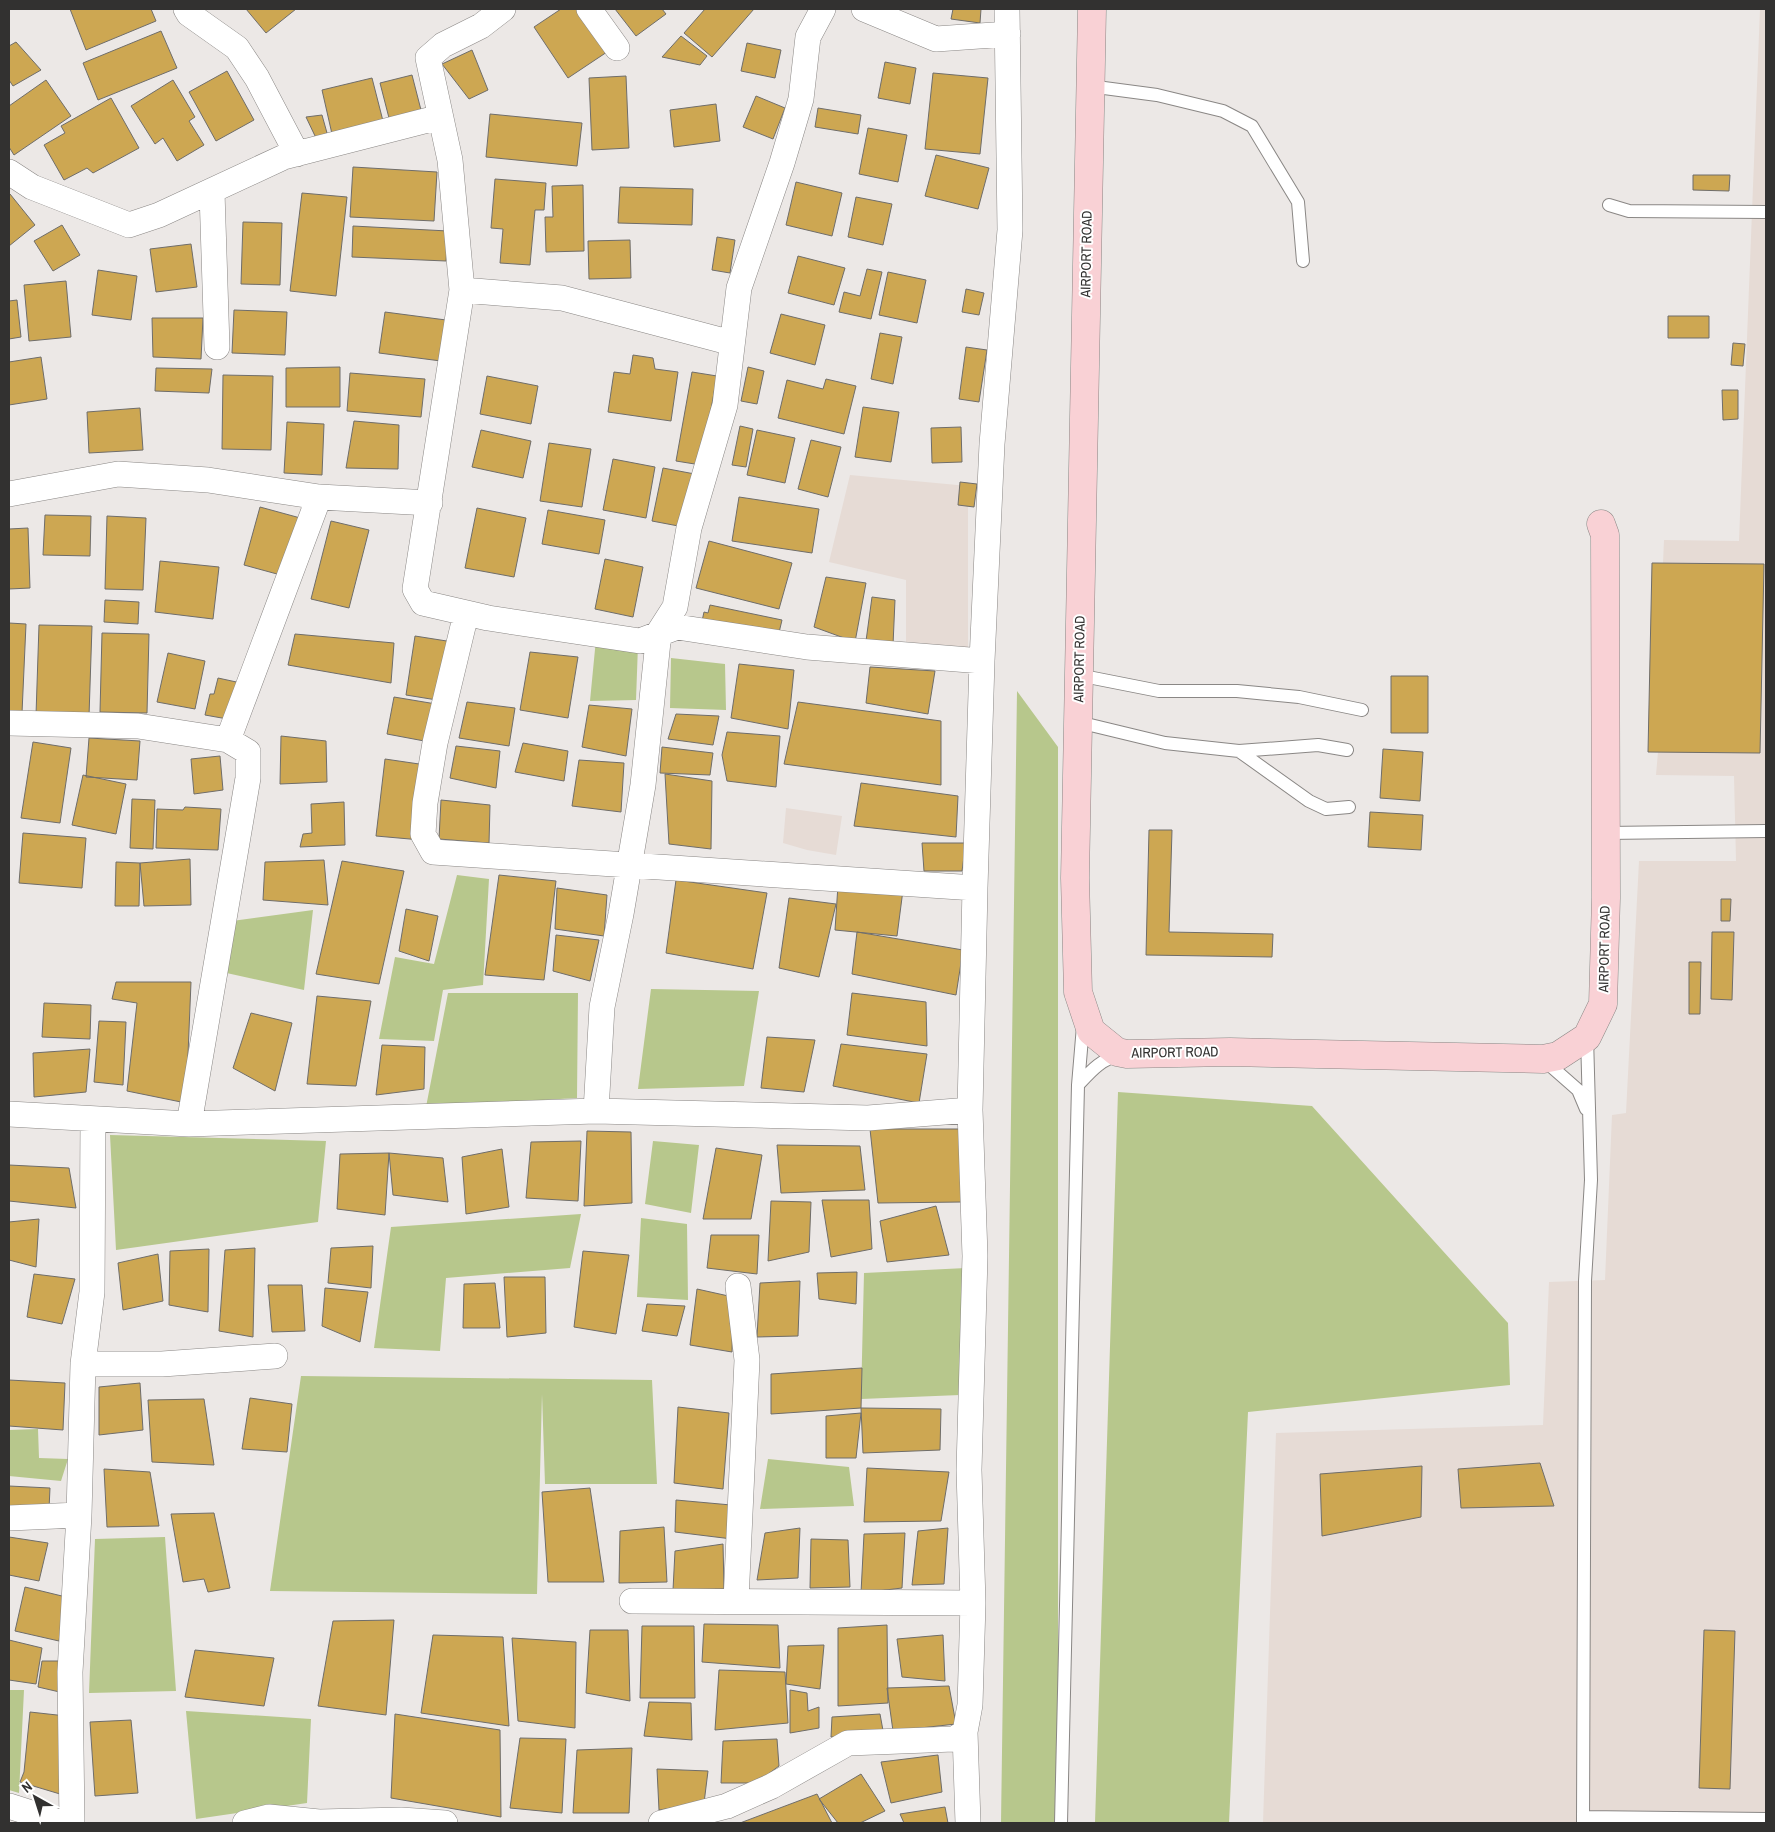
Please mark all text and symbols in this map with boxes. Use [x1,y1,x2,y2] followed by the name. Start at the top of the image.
[1076,210,1096,299] street label: AIRPORT ROAD
[1069,615,1089,704] street label: AIRPORT ROAD
[1594,905,1614,994] street label: AIRPORT ROAD
[1130,1042,1219,1062] street label: AIRPORT ROAD
[10,1772,60,1822] north arrow
[18,1777,36,1797] text: N

